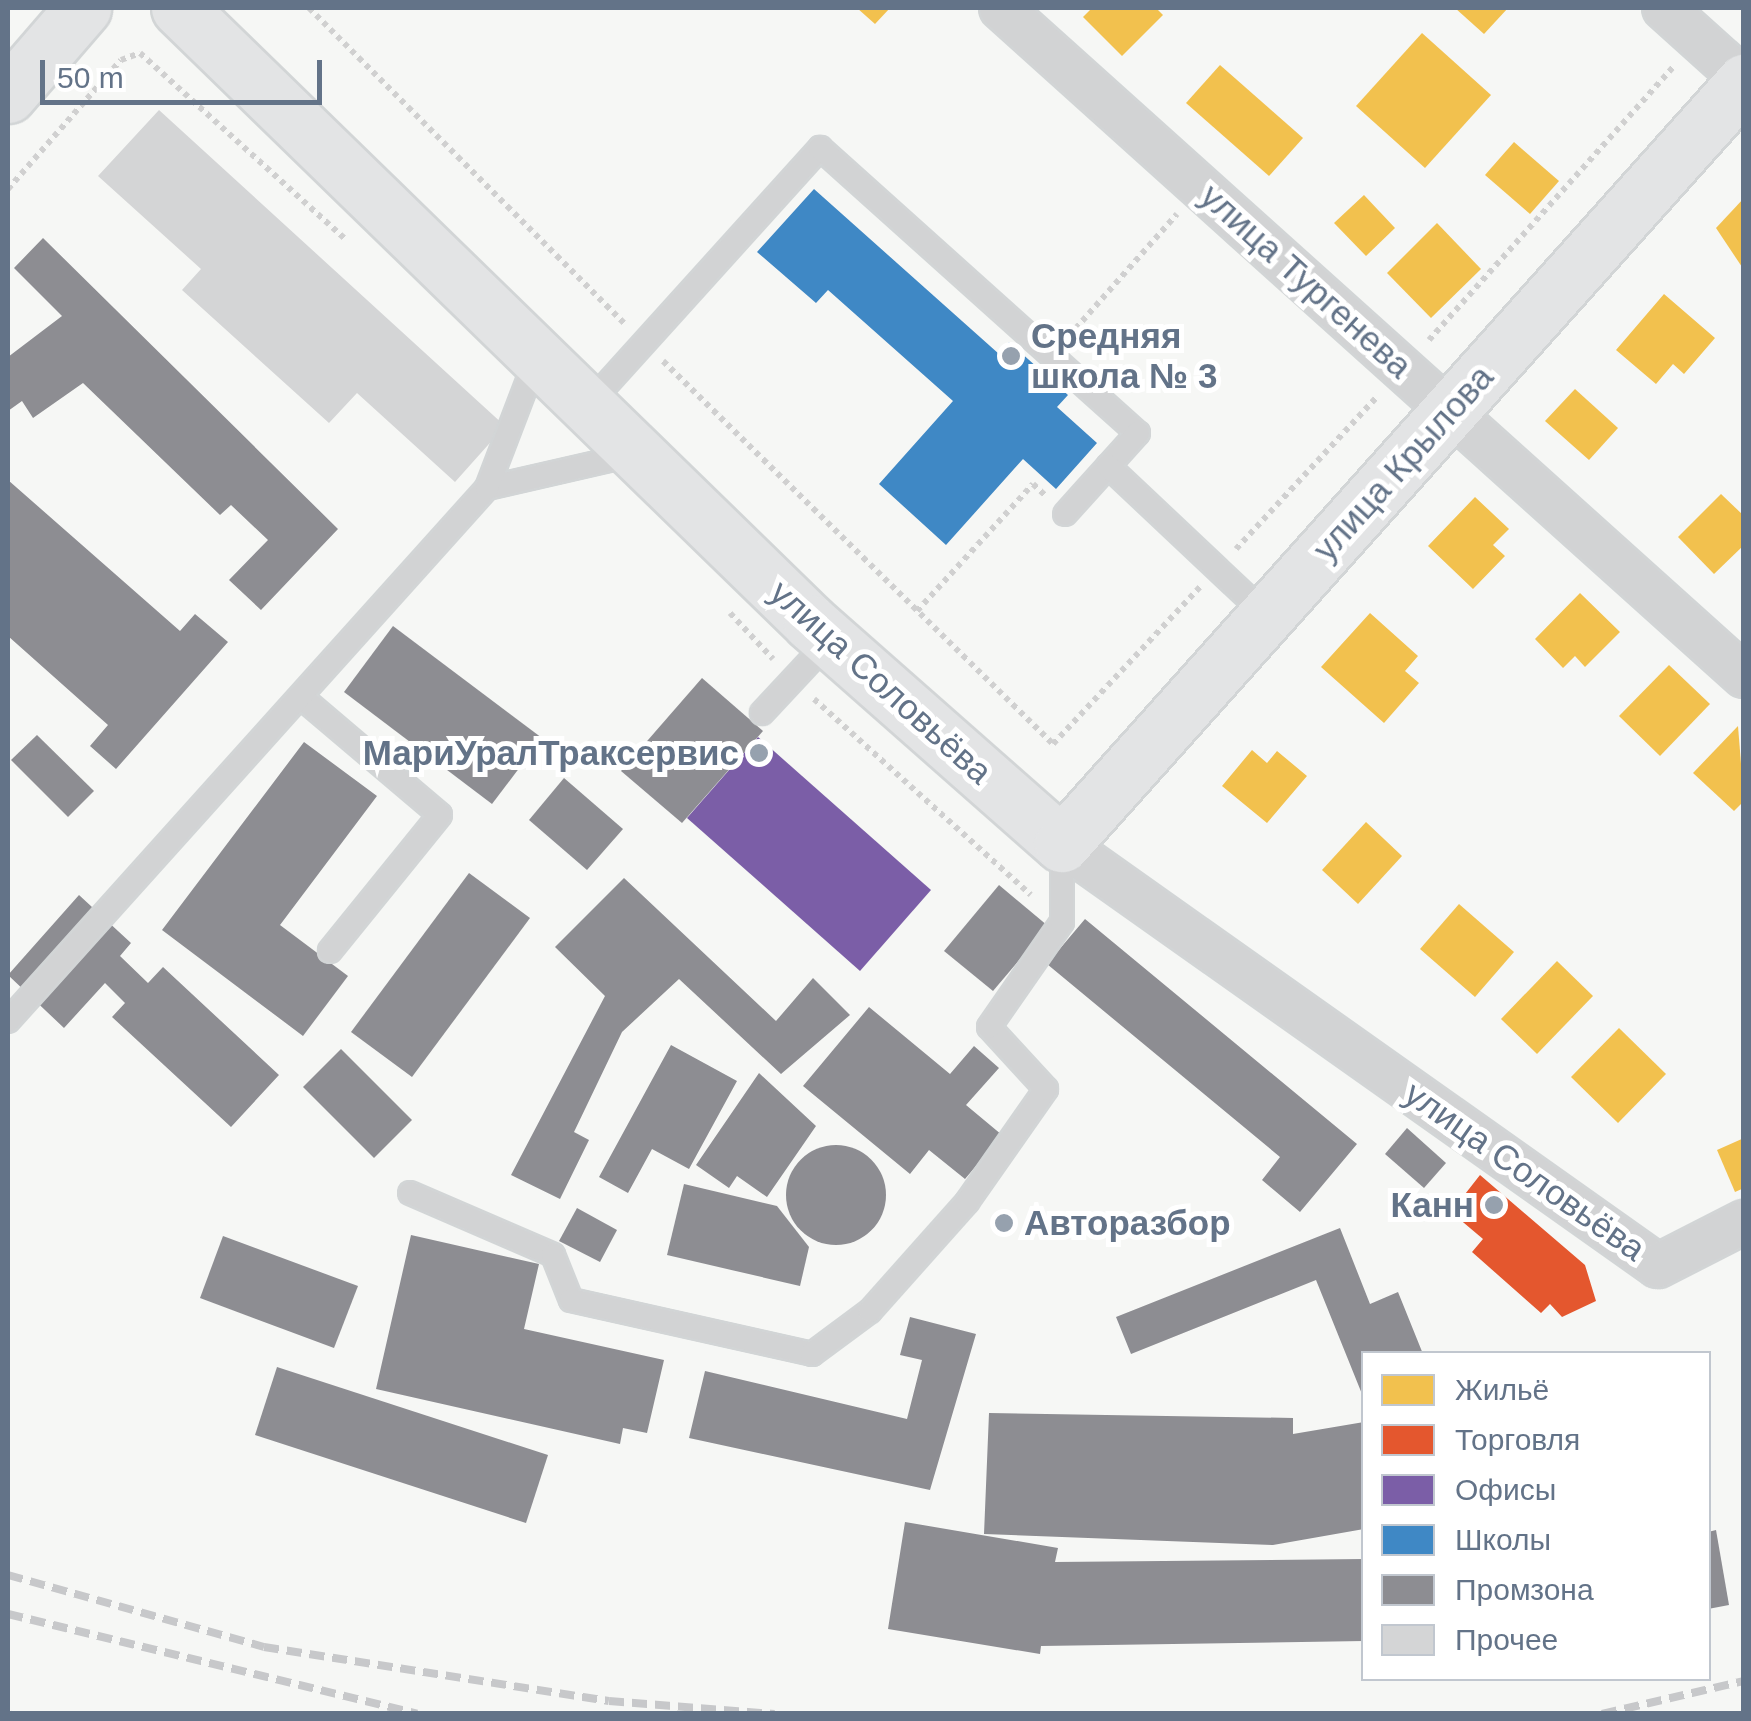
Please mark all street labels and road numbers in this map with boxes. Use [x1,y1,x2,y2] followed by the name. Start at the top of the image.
[1192,175,1420,387] street label: улица Тургенева
[1304,356,1502,570] street label: улица Крылова
[761,571,1001,793] street label: улица Соловьёва
[1397,1072,1653,1270] street label: улица Соловьёва

